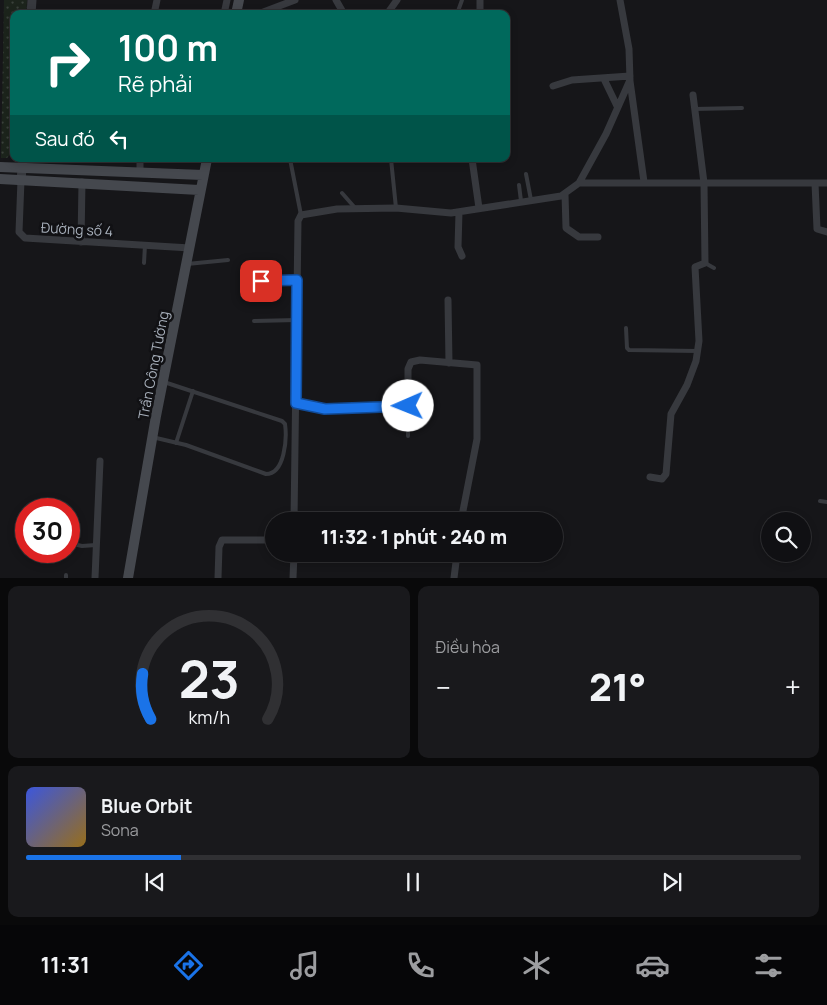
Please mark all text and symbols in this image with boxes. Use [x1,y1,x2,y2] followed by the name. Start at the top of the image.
[118,24,218,72] text: 100 m
[35,30,100,95] icon: right
[118,69,193,99] text: Rẽ phải
[105,125,133,153] icon: left
[35,126,95,152] text: Sau đó
[40,218,114,240] street label: Đường số 4
[240,260,282,302] pin
[247,267,275,295] icon: arrive
[133,309,173,421] street label: Trần Công Tường
[381,379,433,431] position arrow
[15,498,80,563] speed limit sign: 30
[761,512,811,562] map controls
[761,512,811,562] button: search
[321,524,507,550] text: 11:32 · 1 phút · 240 m
[436,636,500,658] text: Điều hòa
[178,643,239,714] text: 23
[589,660,646,712] text: 21°
[436,668,451,706] text: −
[785,668,801,706] text: +
[188,705,230,729] text: km/h
[101,793,193,819] text: Blue Orbit
[101,819,139,841] text: Sona
[141,868,169,896] icon: previous
[399,868,427,896] icon: pause
[658,868,686,896] icon: next
[171,948,206,983] icon: directions
[287,948,322,983] icon: music
[403,948,438,983] icon: phone
[519,948,554,983] icon: climate
[635,948,670,983] icon: car
[751,948,786,983] icon: filters
[41,950,90,980] text: 11:31

